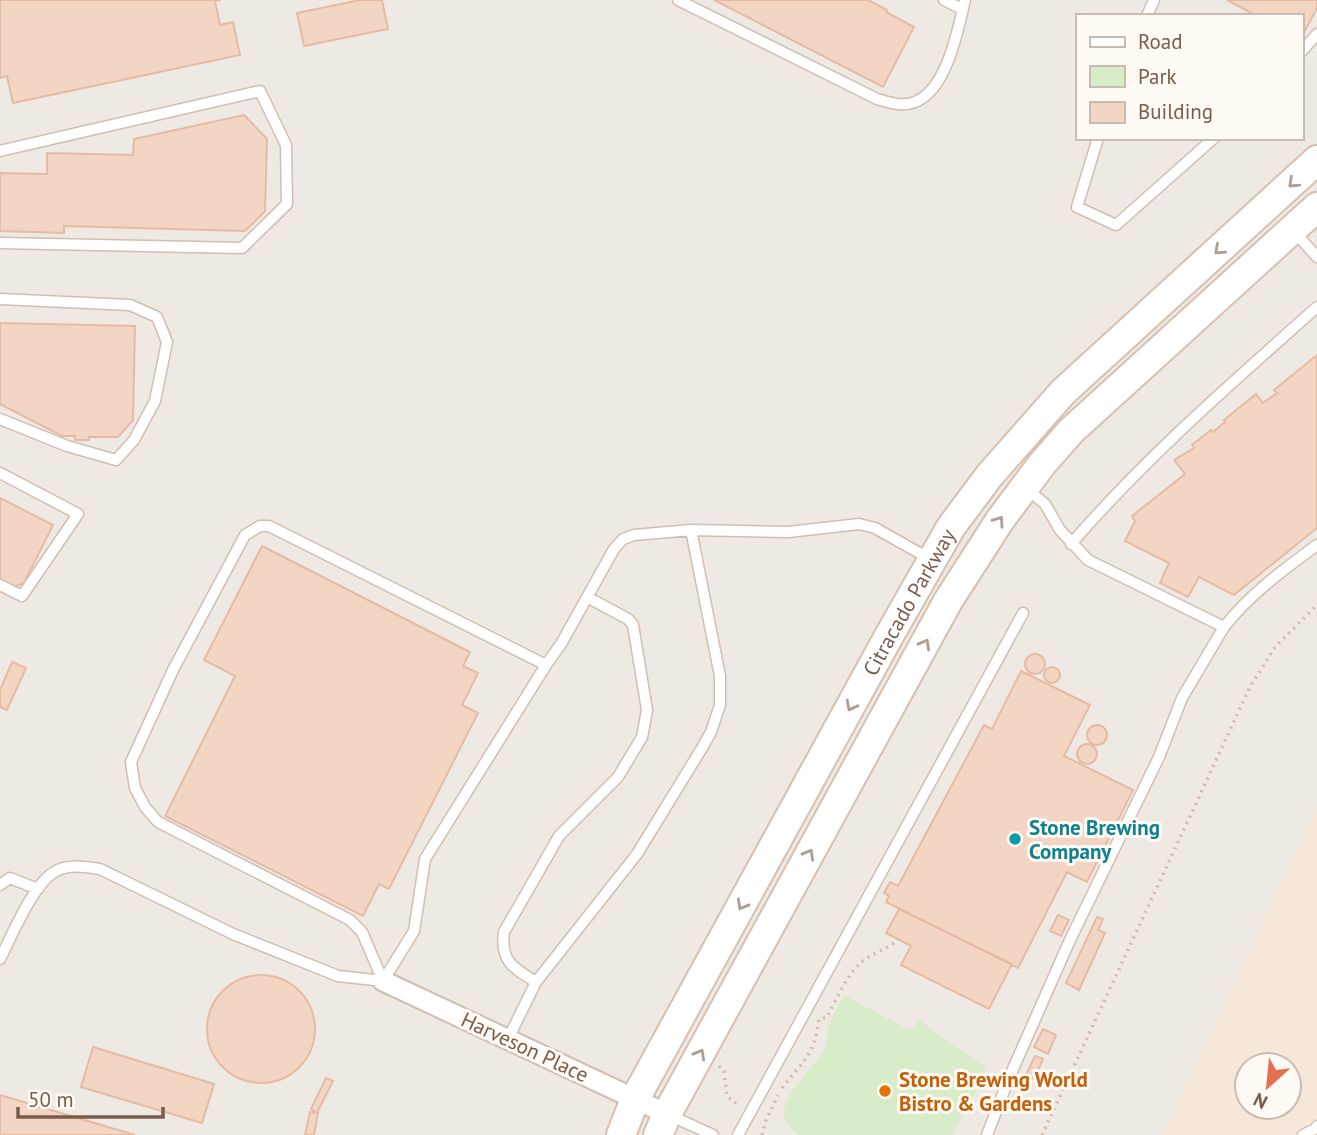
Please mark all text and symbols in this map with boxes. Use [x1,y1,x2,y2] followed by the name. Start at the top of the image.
[1076,14,1303,140] legend
[1138,28,1182,55] text: Road
[1138,63,1177,90] text: Park
[1138,98,1213,125] text: Building
[1288,174,1301,187] one-way arrow
[1214,242,1227,255] one-way arrow
[991,516,1003,528] one-way arrow
[856,523,961,680] street label: Citracado Parkway
[916,639,930,651] one-way arrow
[846,698,860,711] one-way arrow
[1029,814,1160,865] place label: Stone Brewing Company
[1007,831,1023,847] marker: Stone Brewing Company
[801,849,814,862] one-way arrow
[737,898,751,911] one-way arrow
[457,1006,593,1088] street label: Harveson Place
[692,1048,705,1061] one-way arrow
[1233,1051,1303,1121] north arrow
[899,1066,1088,1117] place label: Stone Brewing World Bistro & Gardens
[18,1076,163,1120] scale bar
[877,1083,893,1099] marker: Stone Brewing World Bistro & Gardens
[28,1086,74,1113] text: 50 m
[1249,1088,1271,1115] text: N

